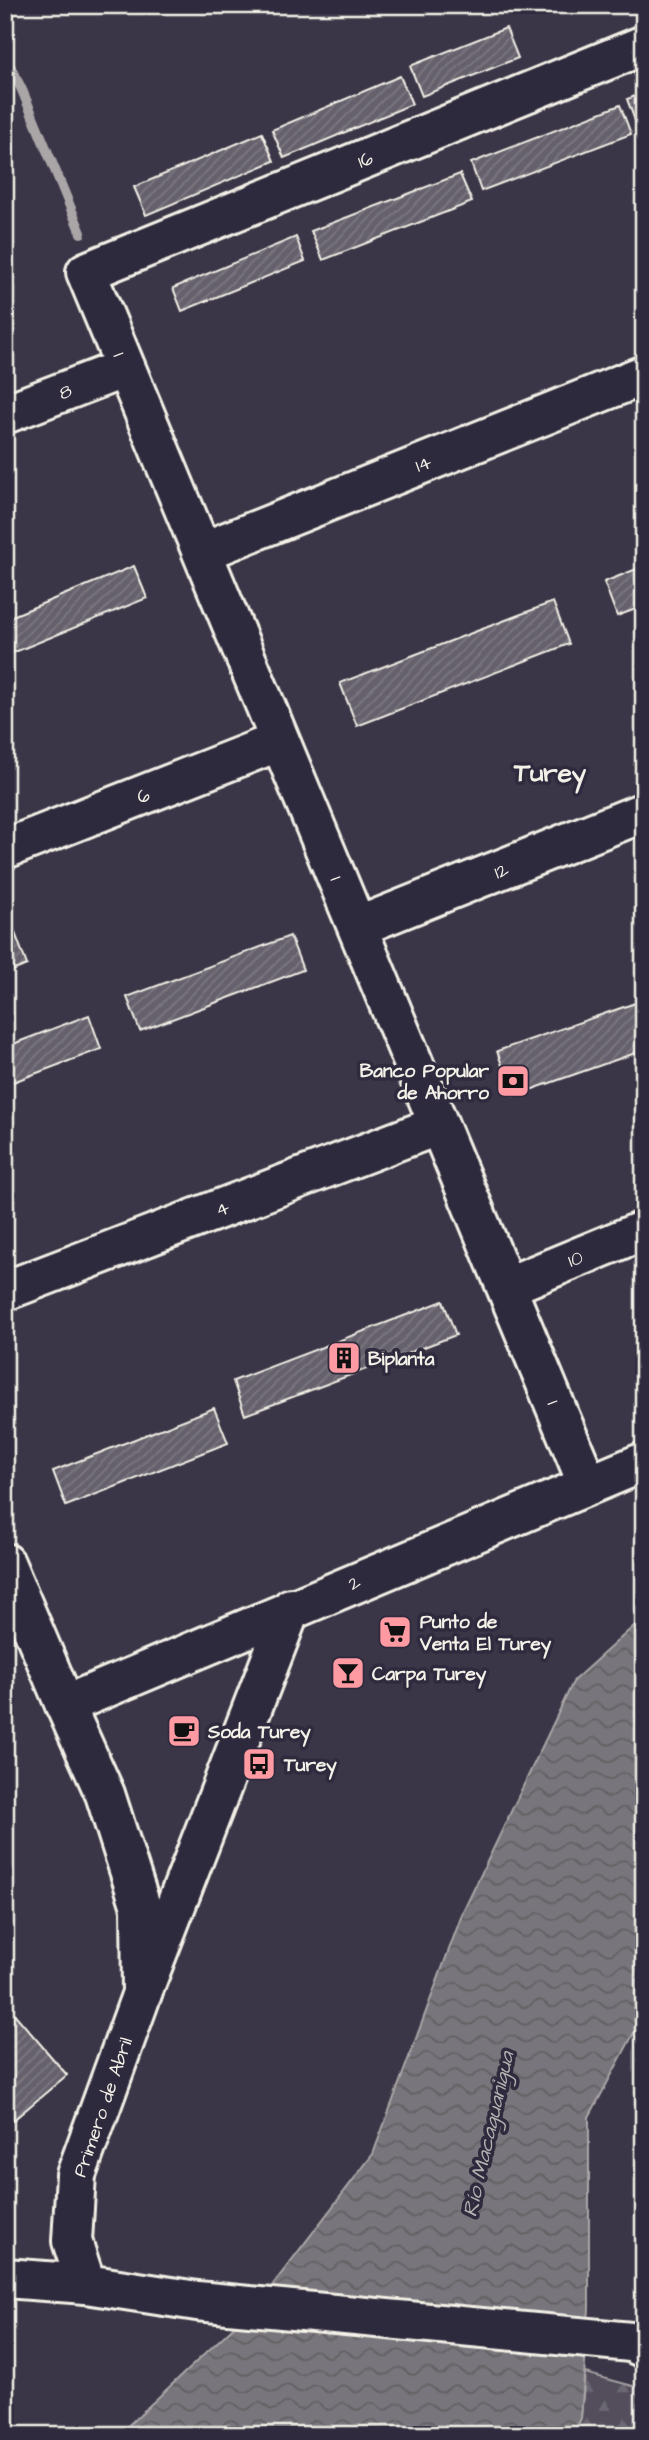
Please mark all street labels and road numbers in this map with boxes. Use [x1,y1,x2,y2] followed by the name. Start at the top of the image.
[354,145,377,176] street label: 16
[106,348,132,361] street label: 1
[55,378,76,407] street label: 8
[411,449,436,480] street label: 14
[133,782,154,811] street label: 6
[490,856,513,886] street label: 12
[323,872,349,886] street label: 1
[212,1194,233,1224] street label: 4
[564,1244,587,1275] street label: 10
[540,1396,566,1409] street label: 1
[344,1569,365,1598] street label: 2
[67,2034,140,2181] street label: Primero de Abril

